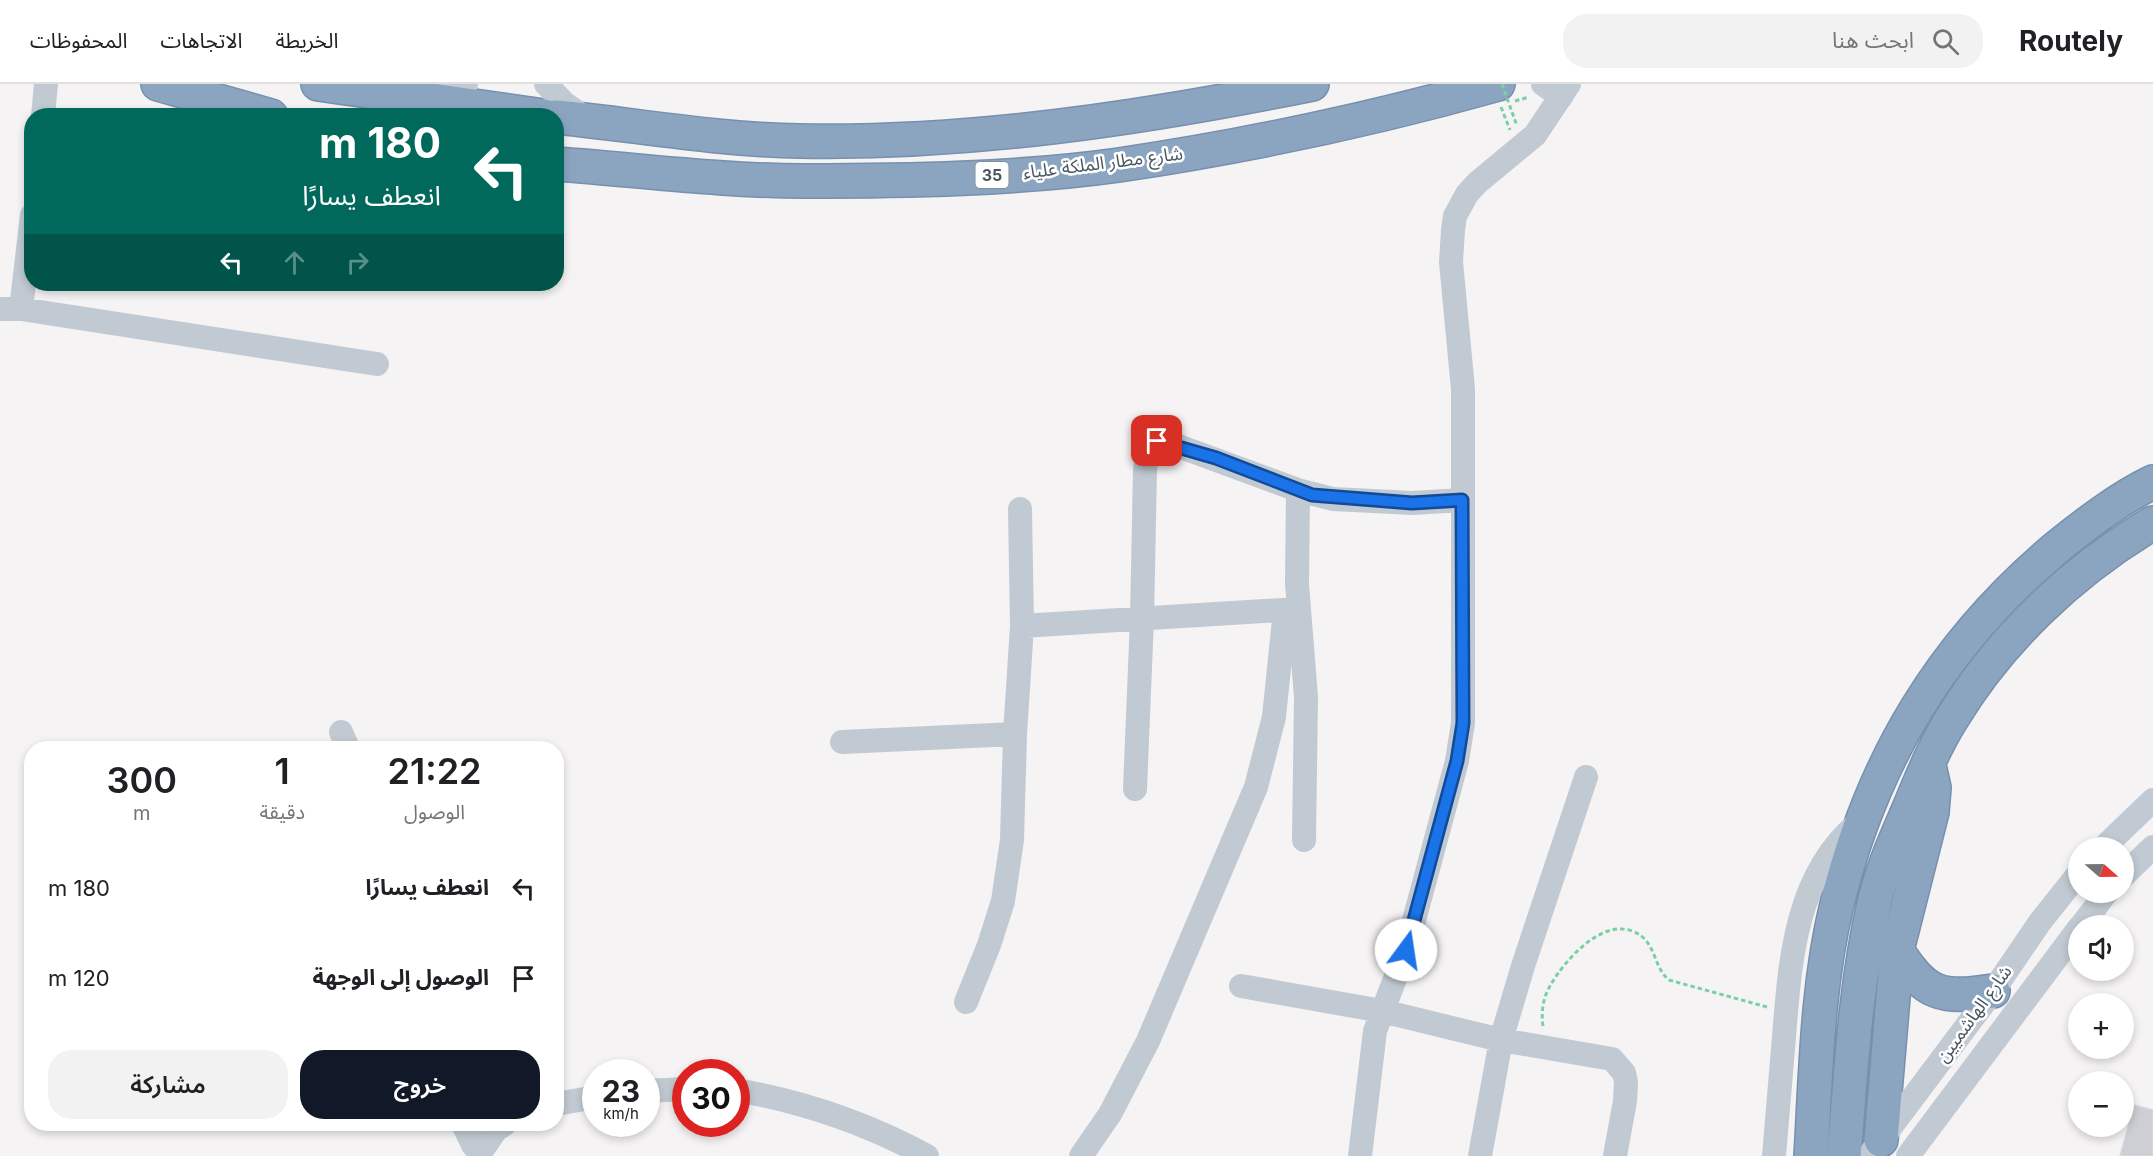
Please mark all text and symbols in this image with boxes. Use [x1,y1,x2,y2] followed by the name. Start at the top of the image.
[1563,14,1983,68] search box
[2019,24,2123,58] text: Routely
[1929,25,1962,58] icon: search
[1832,27,1914,53] text: ابحث هنا
[30,28,127,53] text: المحفوظات
[160,28,242,53] text: الاتجاهات
[275,28,338,53] text: الخريطة
[319,117,441,168] text: 180 m
[462,132,540,210] icon: left
[1022,142,1185,187] street label: شارع مطار الملكة علياء
[976,162,1008,188] road number: 35
[302,179,441,212] text: انعطف يسارًا
[215,246,248,279] icon: left
[278,246,311,279] icon: ahead
[341,246,374,279] icon: right
[1131,415,1182,466] pin
[1140,424,1173,457] icon: arrive
[275,749,290,793] text: 1
[388,749,482,793] text: 21:22
[107,758,177,802] text: 300
[259,800,305,824] text: دقيقة
[404,800,465,824] text: الوصول
[133,801,151,825] text: m
[2068,837,2134,903] north arrow
[2068,837,2134,1137] map controls
[507,872,540,905] icon: left
[366,874,489,900] text: انعطف يسارًا
[48,875,110,901] text: 180 m
[2068,915,2134,981] button: sound
[1374,918,1438,982] position arrow
[1931,961,2019,1069] street label: شارع الهاشميين
[507,962,540,995] icon: arrive
[312,964,489,990] text: الوصول إلى الوجهة
[48,965,110,991] text: 120 m
[2068,993,2134,1059] button: +
[48,1050,288,1119] button: مشاركة
[300,1050,540,1119] button: خروج
[672,1059,750,1137] speed limit sign: 30
[2068,1071,2134,1137] button: −
[602,1073,640,1109] text: 23
[603,1104,639,1123] text: km/h

